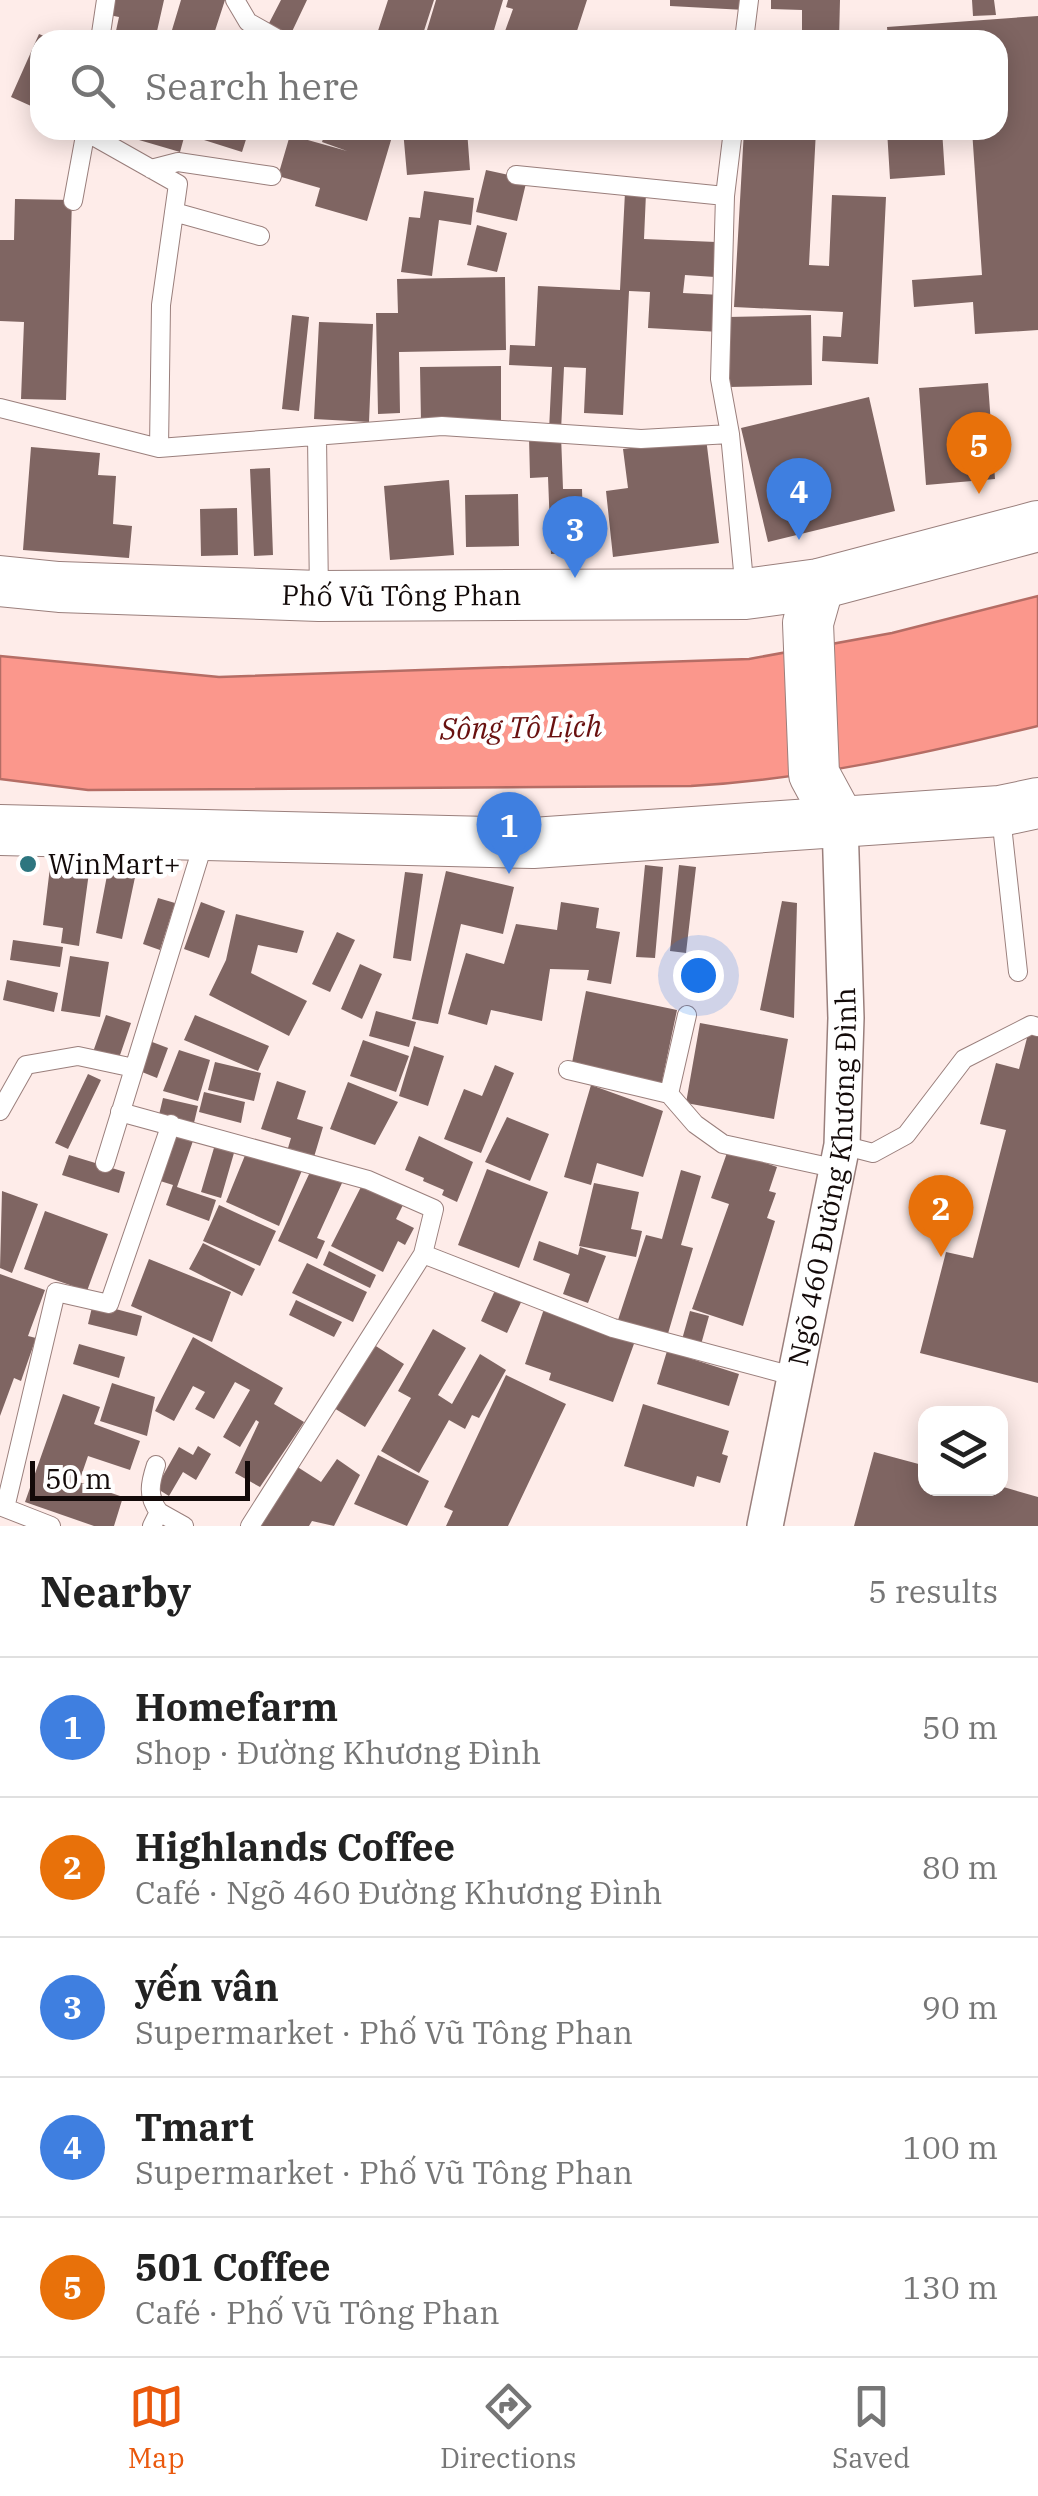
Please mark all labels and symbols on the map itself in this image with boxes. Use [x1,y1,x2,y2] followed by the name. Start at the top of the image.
[946,412,1012,494] pin: 5
[766,458,832,540] pin: 4
[542,496,608,578] pin: 3
[281,576,522,614] street label: Phố Vũ Tông Phan
[439,706,603,747] water label: Sông Tô Lịch
[476,792,542,874] pin: 1
[48,845,180,882] place label: WinMart+
[17,853,39,875] marker: WinMart+
[673,950,724,1001] your location
[779,987,864,1369] street label: Ngõ 460 Đường Khương Đình
[908,1174,974,1257] pin: 2
[30,1456,250,1500] scale bar

